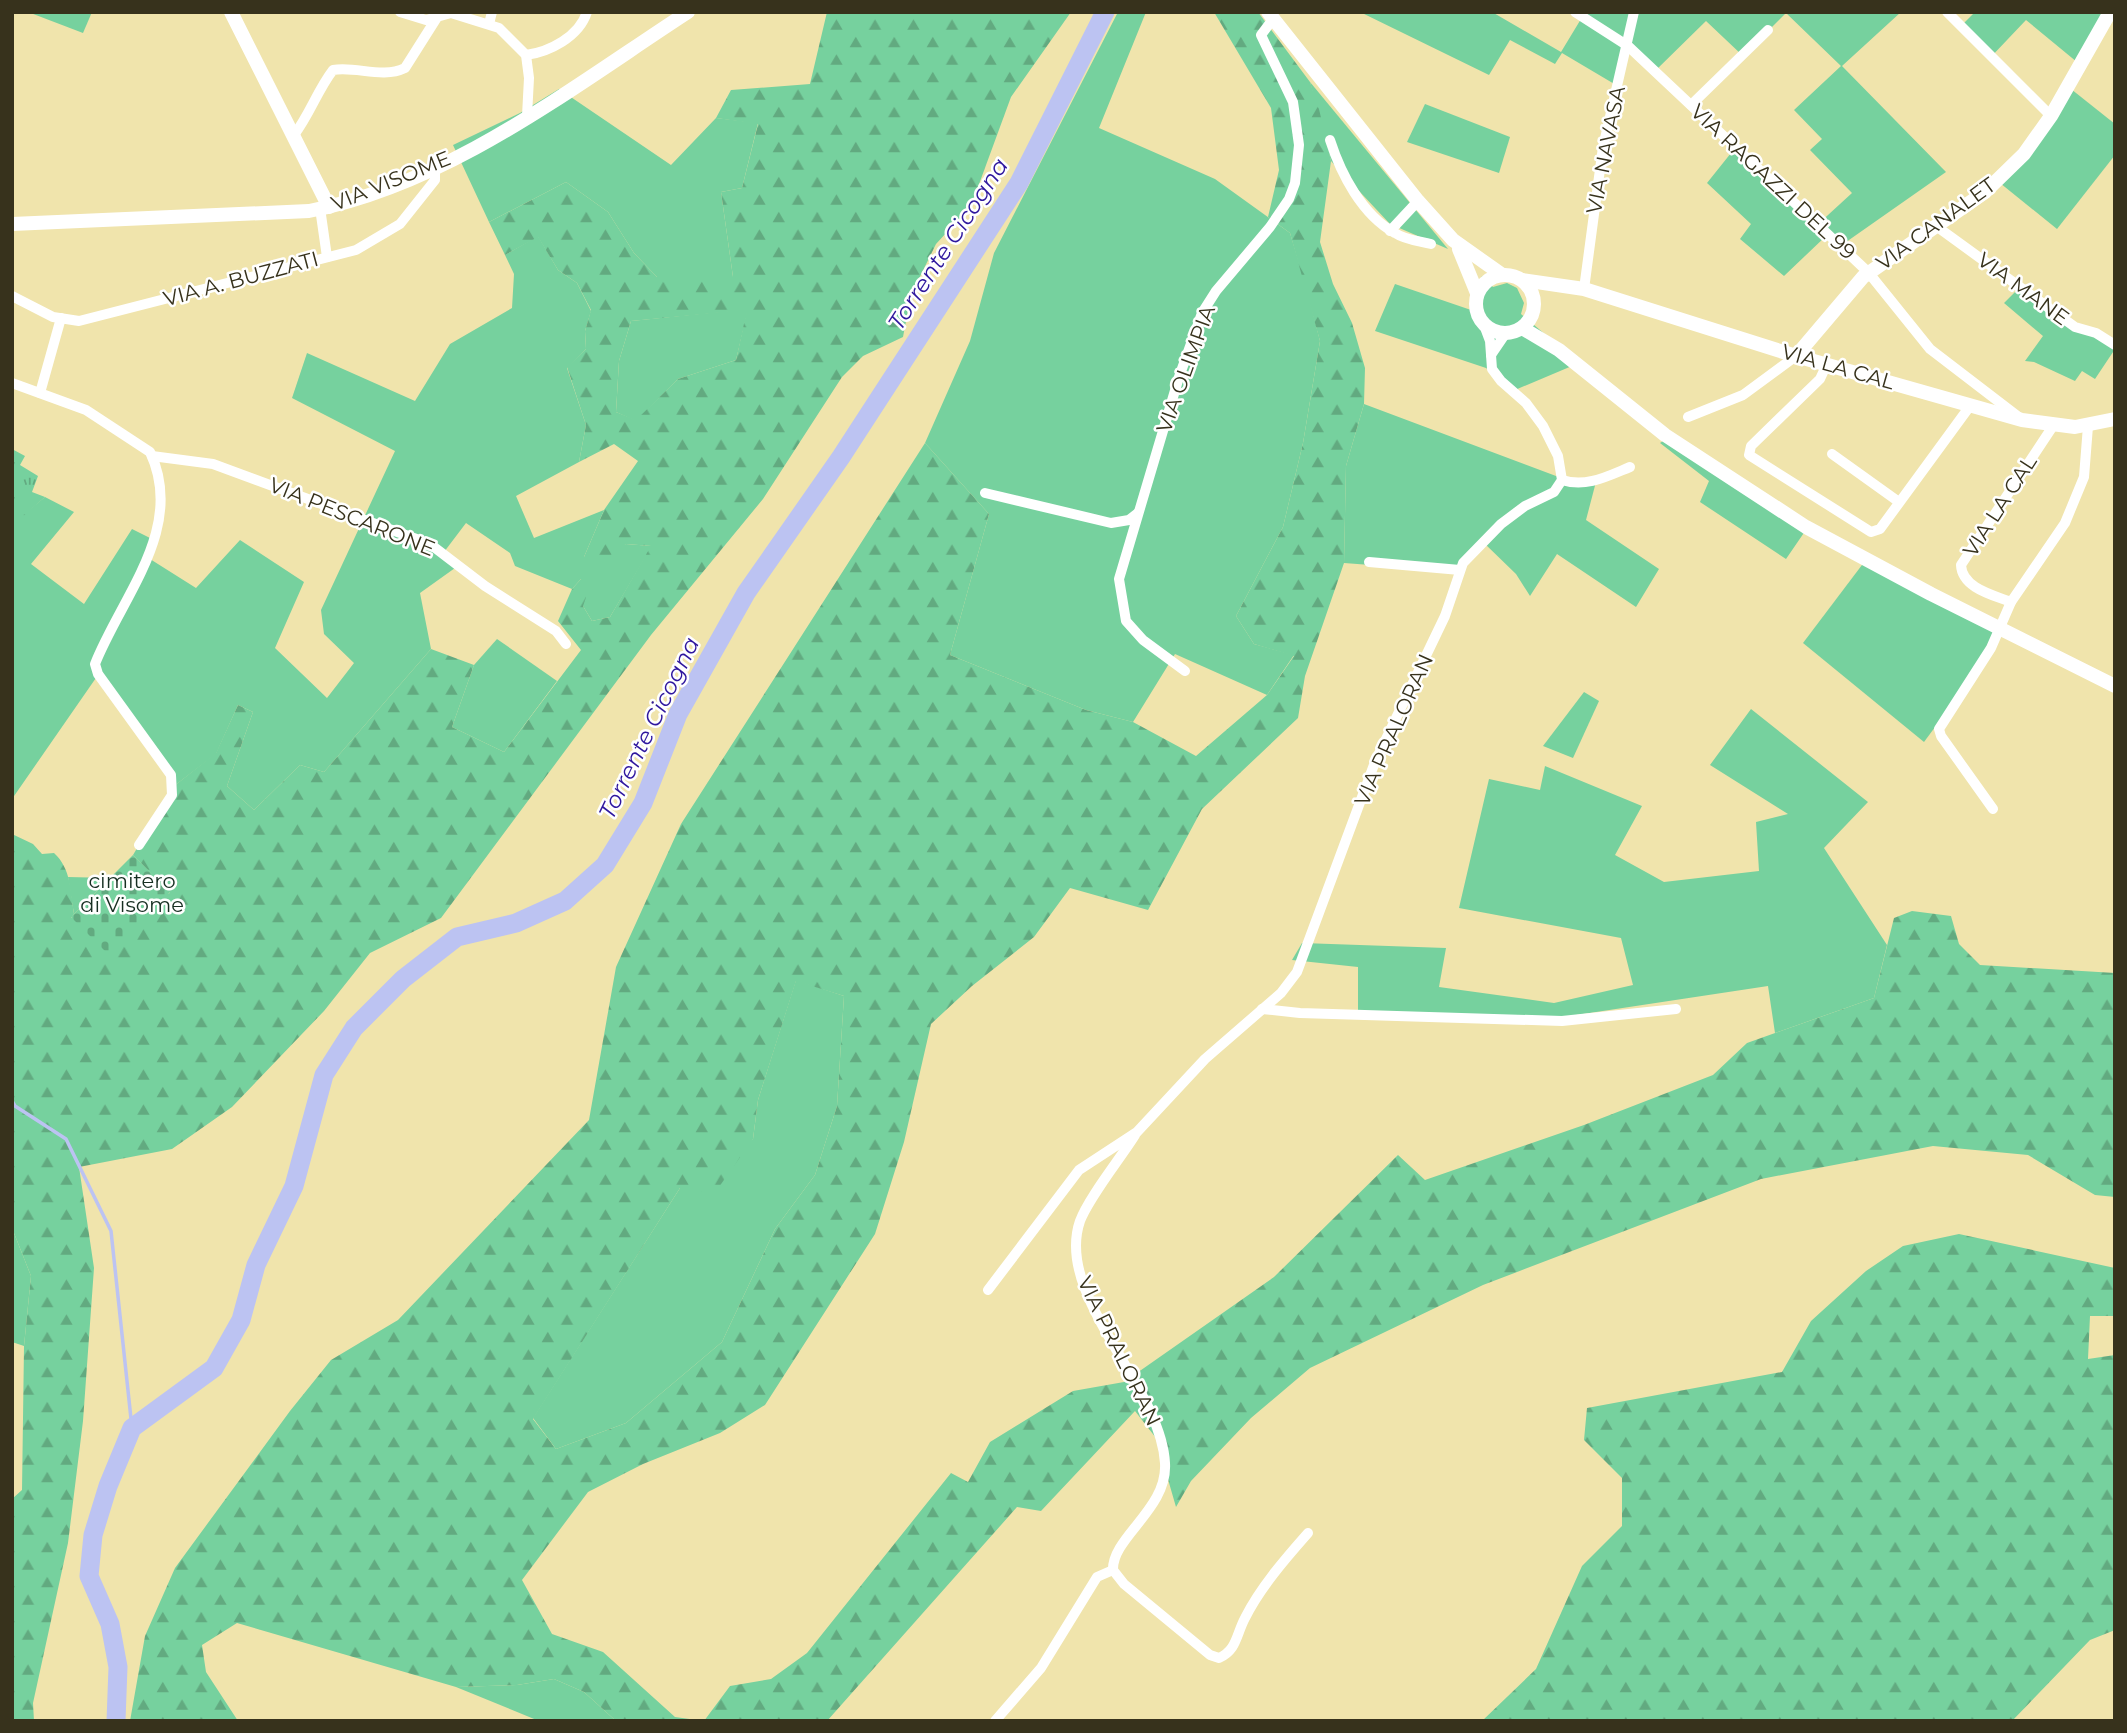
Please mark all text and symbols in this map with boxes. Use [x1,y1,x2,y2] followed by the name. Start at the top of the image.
[1581,83,1630,216] street label: VIA NAVASA
[1686,99,1861,265] street label: VIA RAGAZZI DEL 99
[327,145,454,216] street label: VIA VISOME
[882,153,1014,335] water label: Torrente Cicogna
[1871,172,2000,275] street label: VIA CANALET
[161,246,321,311] street label: VIA A. BUZZATI
[1972,247,2074,330] street label: VIA MANE
[1151,301,1220,436] street label: VIA OLIMPIA
[1779,338,1898,395] street label: VIA LA CAL
[1957,450,2042,561] street label: VIA LA CAL
[266,472,439,561] street label: VIA PESCARONE
[593,632,705,824] water label: Torrente Cicogna
[1349,650,1438,810] street label: VIA PRALORAN
[80,868,184,917] park label: cimitero di Visome
[1072,1272,1166,1430] street label: VIA PRALORAN

